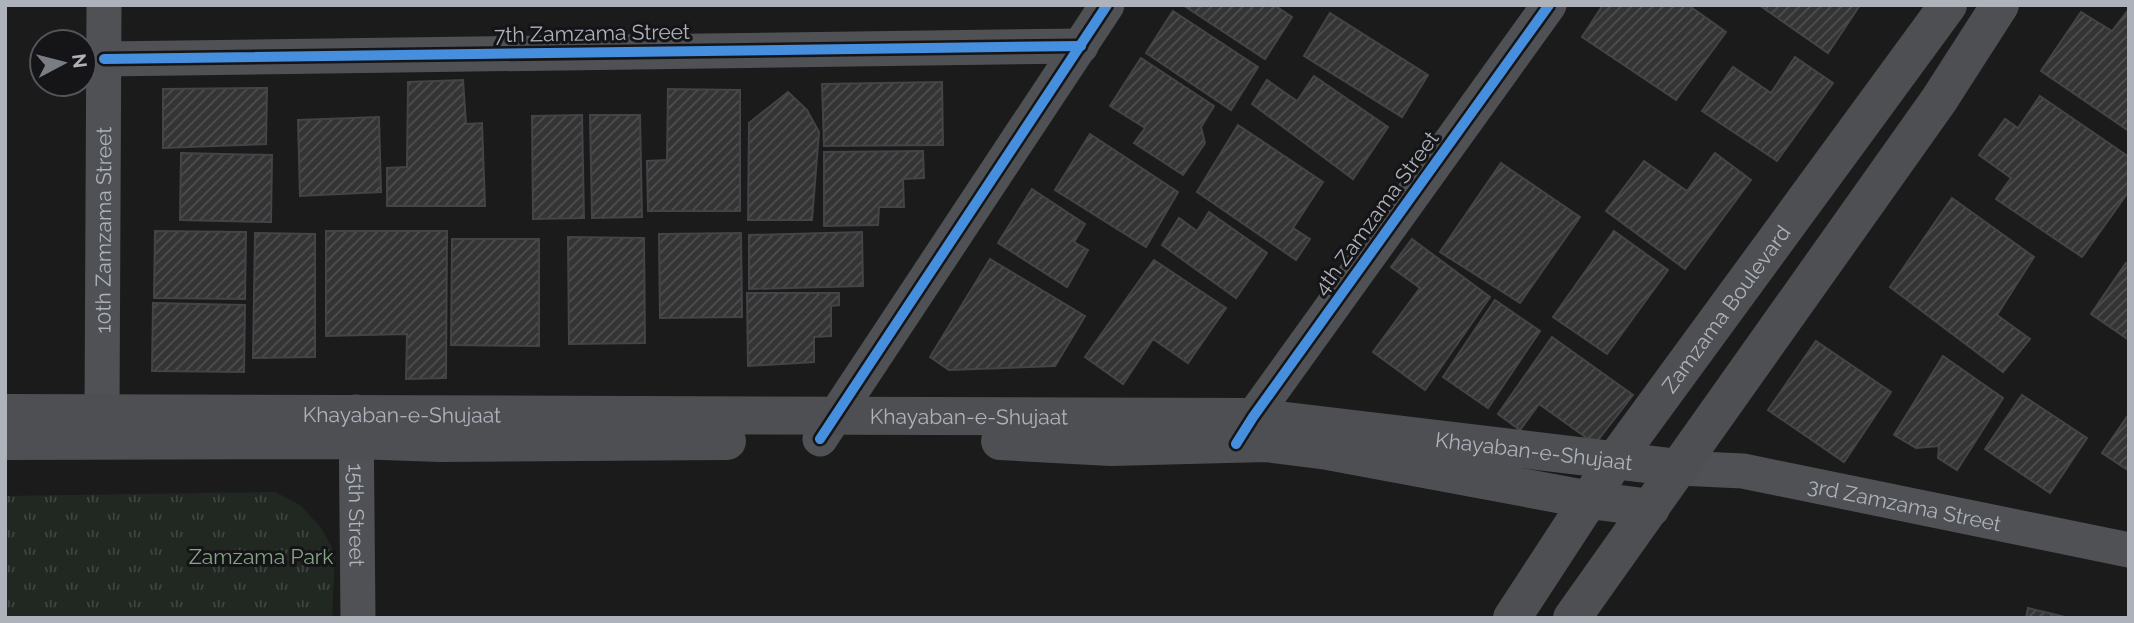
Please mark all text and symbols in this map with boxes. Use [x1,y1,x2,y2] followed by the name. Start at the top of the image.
[494,19,690,47] street label: 7th Zamzama Street
[28,28,98,98] north arrow
[68,52,92,69] text: N
[1308,126,1444,300] street label: 4th Zamzama Street
[90,127,116,333] street label: 10th Zamzama Street
[1656,220,1795,397] street label: Zamzama Boulevard
[303,401,501,427] street label: Khayaban-e-Shujaat
[870,403,1068,429] street label: Khayaban-e-Shujaat
[1434,426,1634,475] street label: Khayaban-e-Shujaat
[344,463,370,567] street label: 15th Street
[1806,472,2004,536] street label: 3rd Zamzama Street
[189,544,333,569] park label: Zamzama Park

